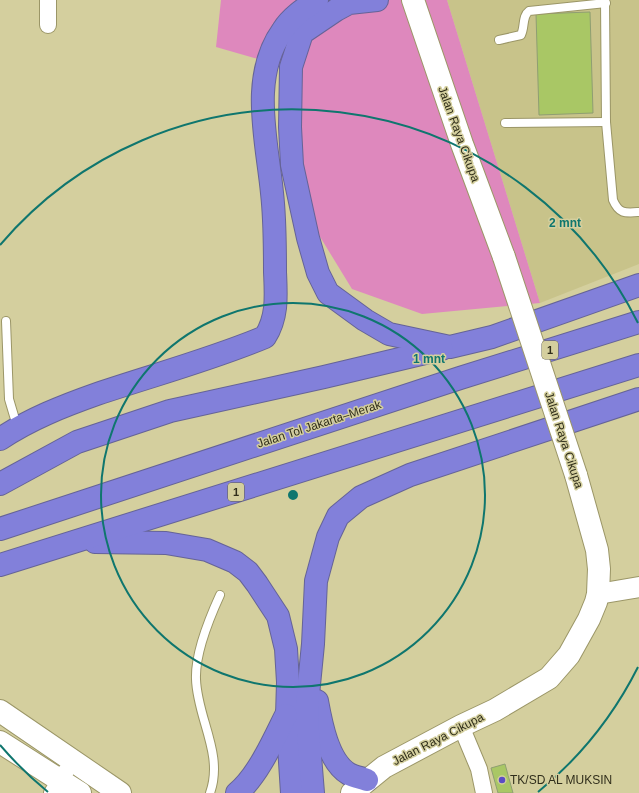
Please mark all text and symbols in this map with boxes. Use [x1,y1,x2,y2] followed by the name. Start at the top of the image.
[435,84,483,184] street label: Jalan Raya Cikupa
[549,216,581,230] text: 2 mnt
[542,341,558,359] road number: 1
[413,352,445,366] text: 1 mnt
[542,390,586,490] street label: Jalan Raya Cikupa
[255,397,384,451] street label: Jalan Tol Jakarta–Merak
[228,483,244,501] road number: 1
[286,488,300,502] centre of rings
[390,710,486,768] street label: Jalan Raya Cikupa
[510,773,612,787] place label: TK/SD AL MUKSIN
[497,775,507,785] marker: TK/SD AL MUKSIN

